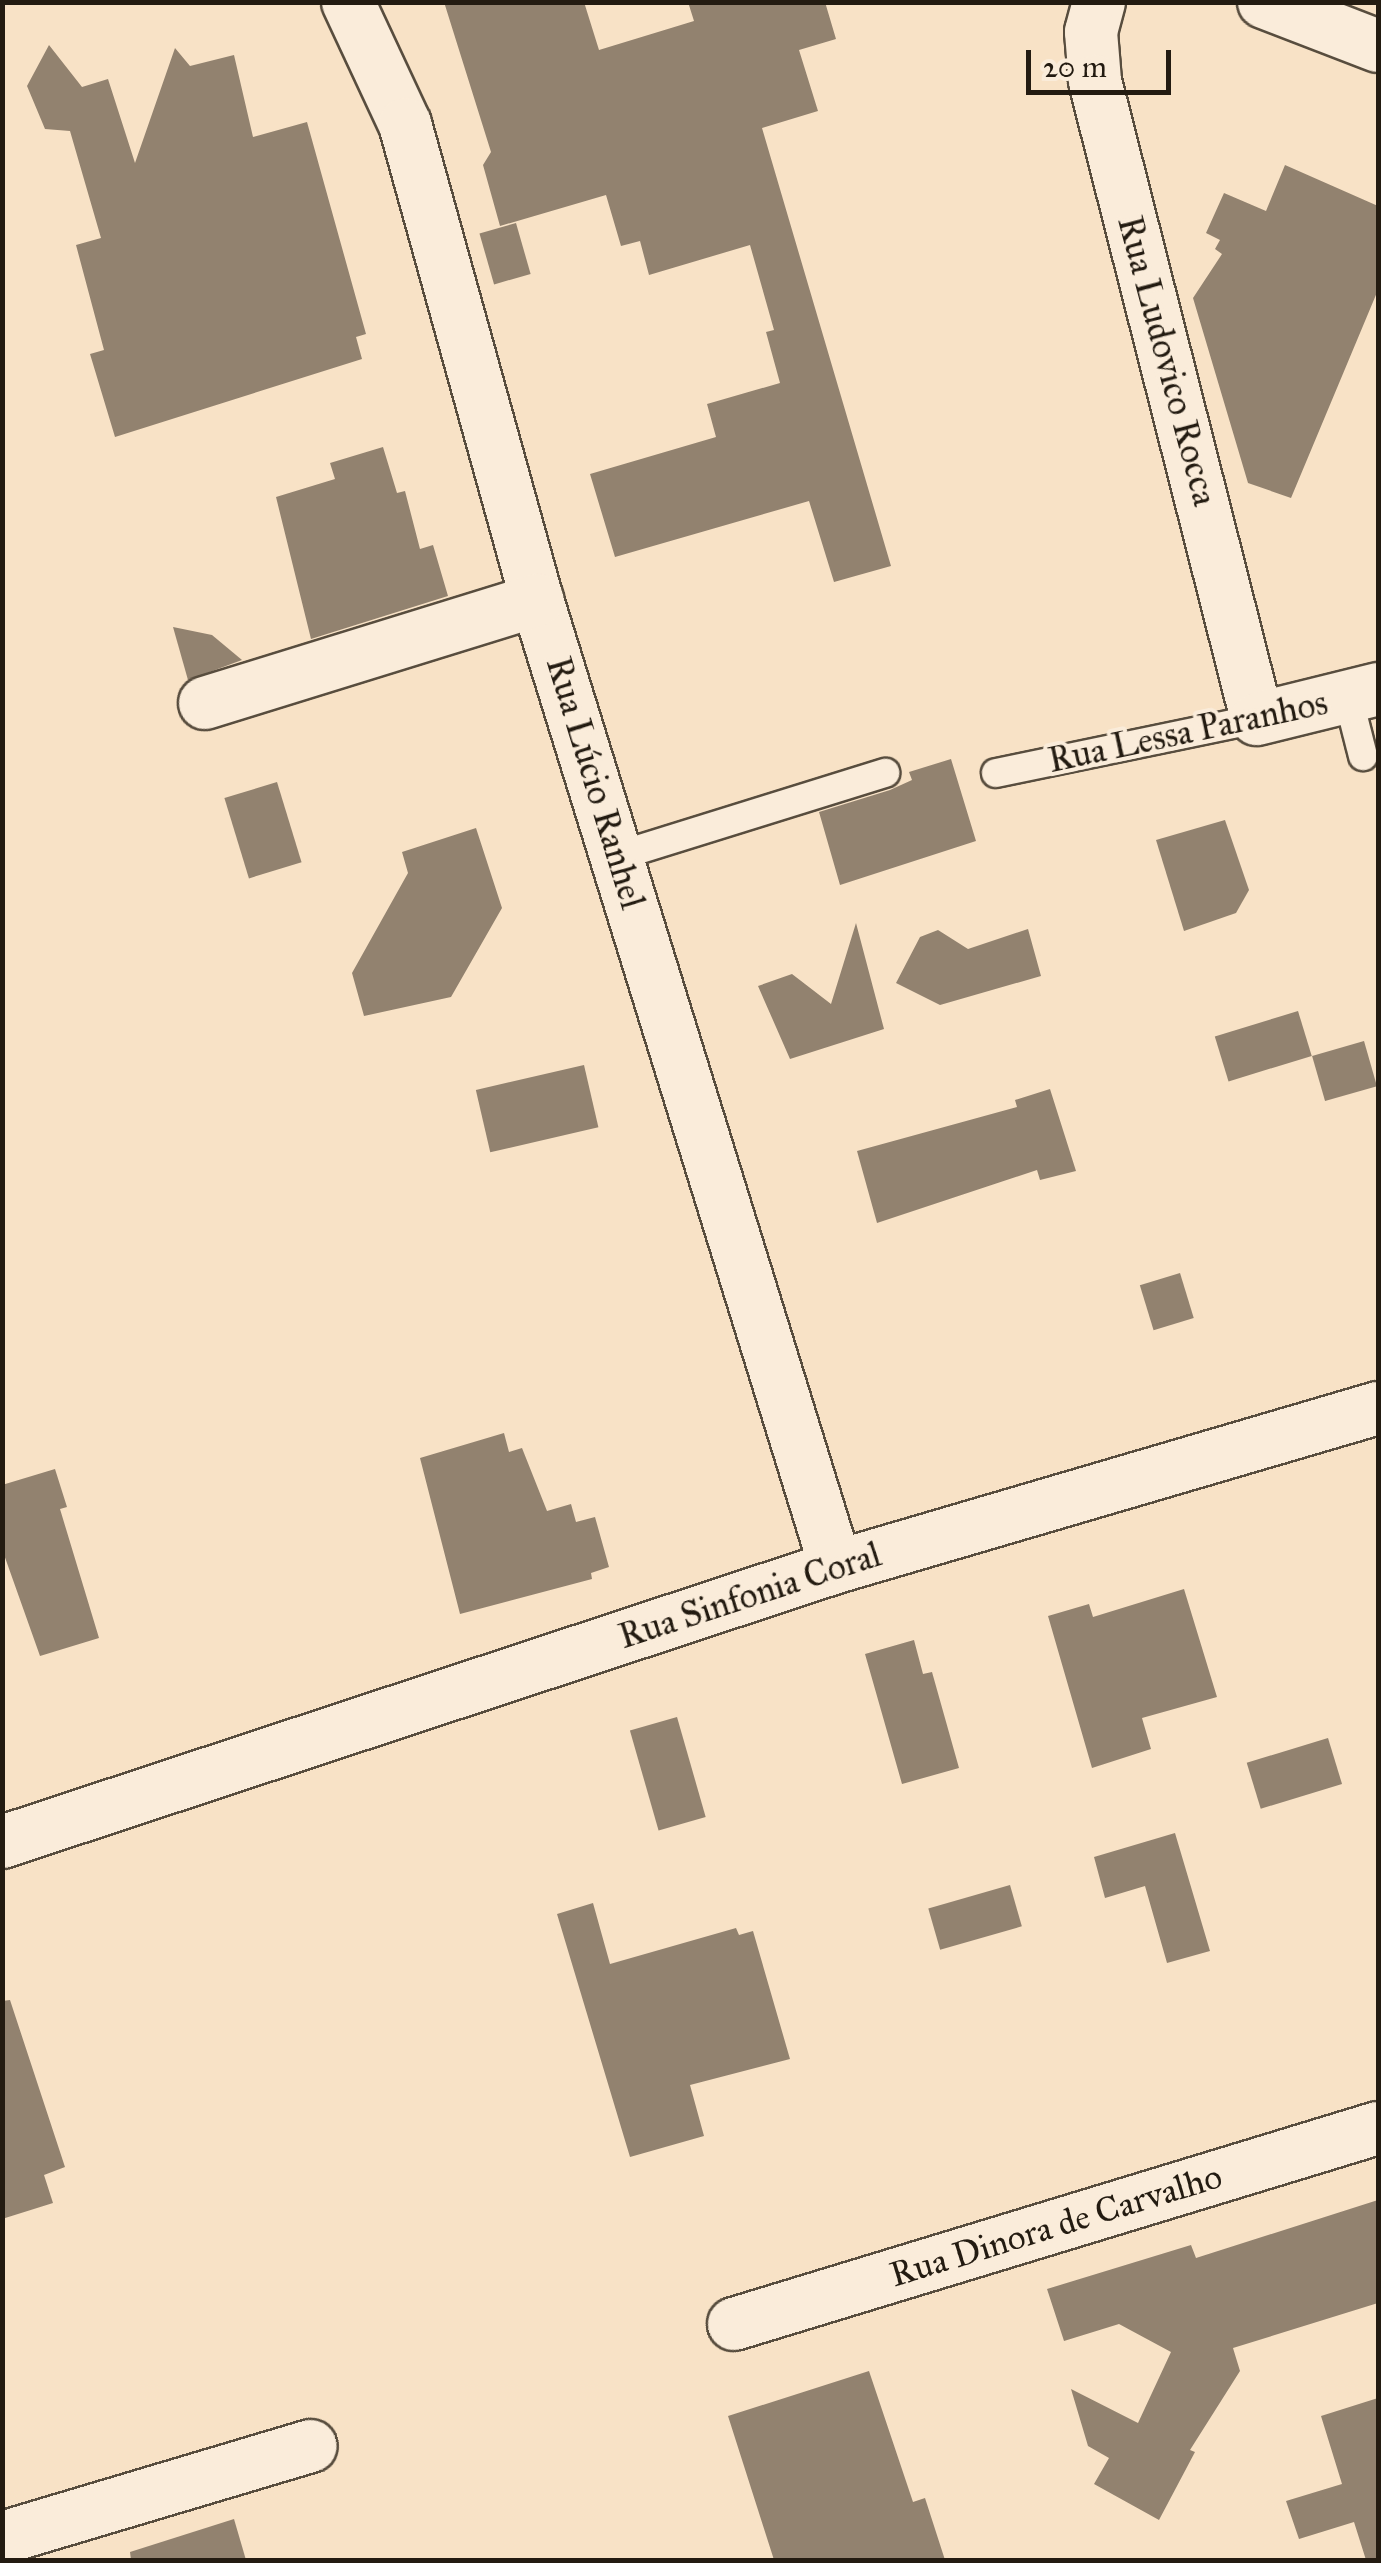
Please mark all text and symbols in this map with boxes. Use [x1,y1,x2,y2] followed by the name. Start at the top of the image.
[1031,30,1176,92] scale bar
[1043,49,1107,85] text: 20 m
[1108,212,1226,510] street label: Rua Ludovico Rocca
[537,652,653,914] street label: Rua Lúcio Ranhel
[1044,682,1332,782] street label: Rua Lessa Paranhos
[614,1534,886,1658] street label: Rua Sinfonia Coral
[885,2156,1227,2296] street label: Rua Dinora de Carvalho

